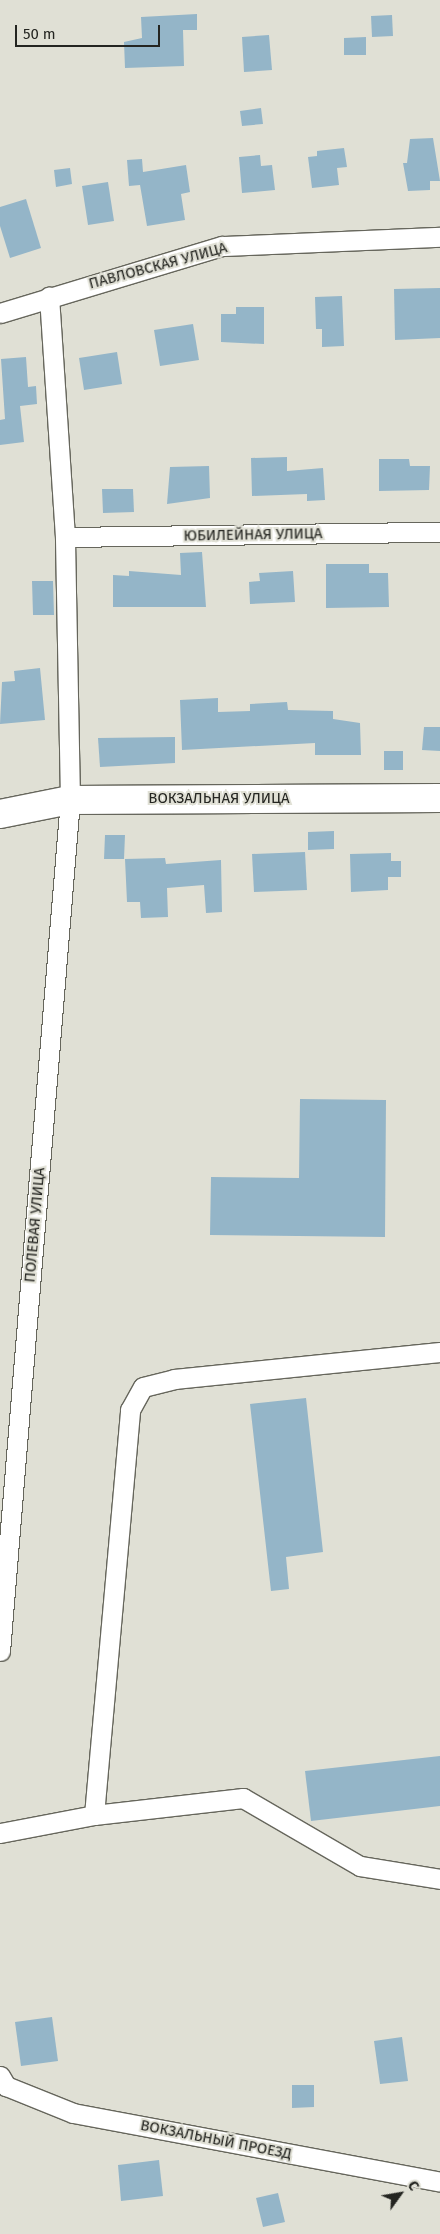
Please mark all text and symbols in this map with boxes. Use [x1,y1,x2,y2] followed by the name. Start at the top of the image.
[18,15,162,47] scale bar
[23,25,56,43] text: 50 m
[87,239,229,293] street label: ПАВЛОВСКАЯ УЛИЦА
[183,525,323,545] street label: ЮБИЛЕЙНАЯ УЛИЦА
[148,790,290,808] street label: ВОКЗАЛЬНАЯ УЛИЦА
[21,1167,49,1283] street label: ПОЛЕВАЯ УЛИЦА
[139,2116,293,2164] street label: ВОКЗАЛЬНЫЙ ПРОЕЗД
[375,2169,425,2219] north arrow
[404,2178,422,2194] text: С

